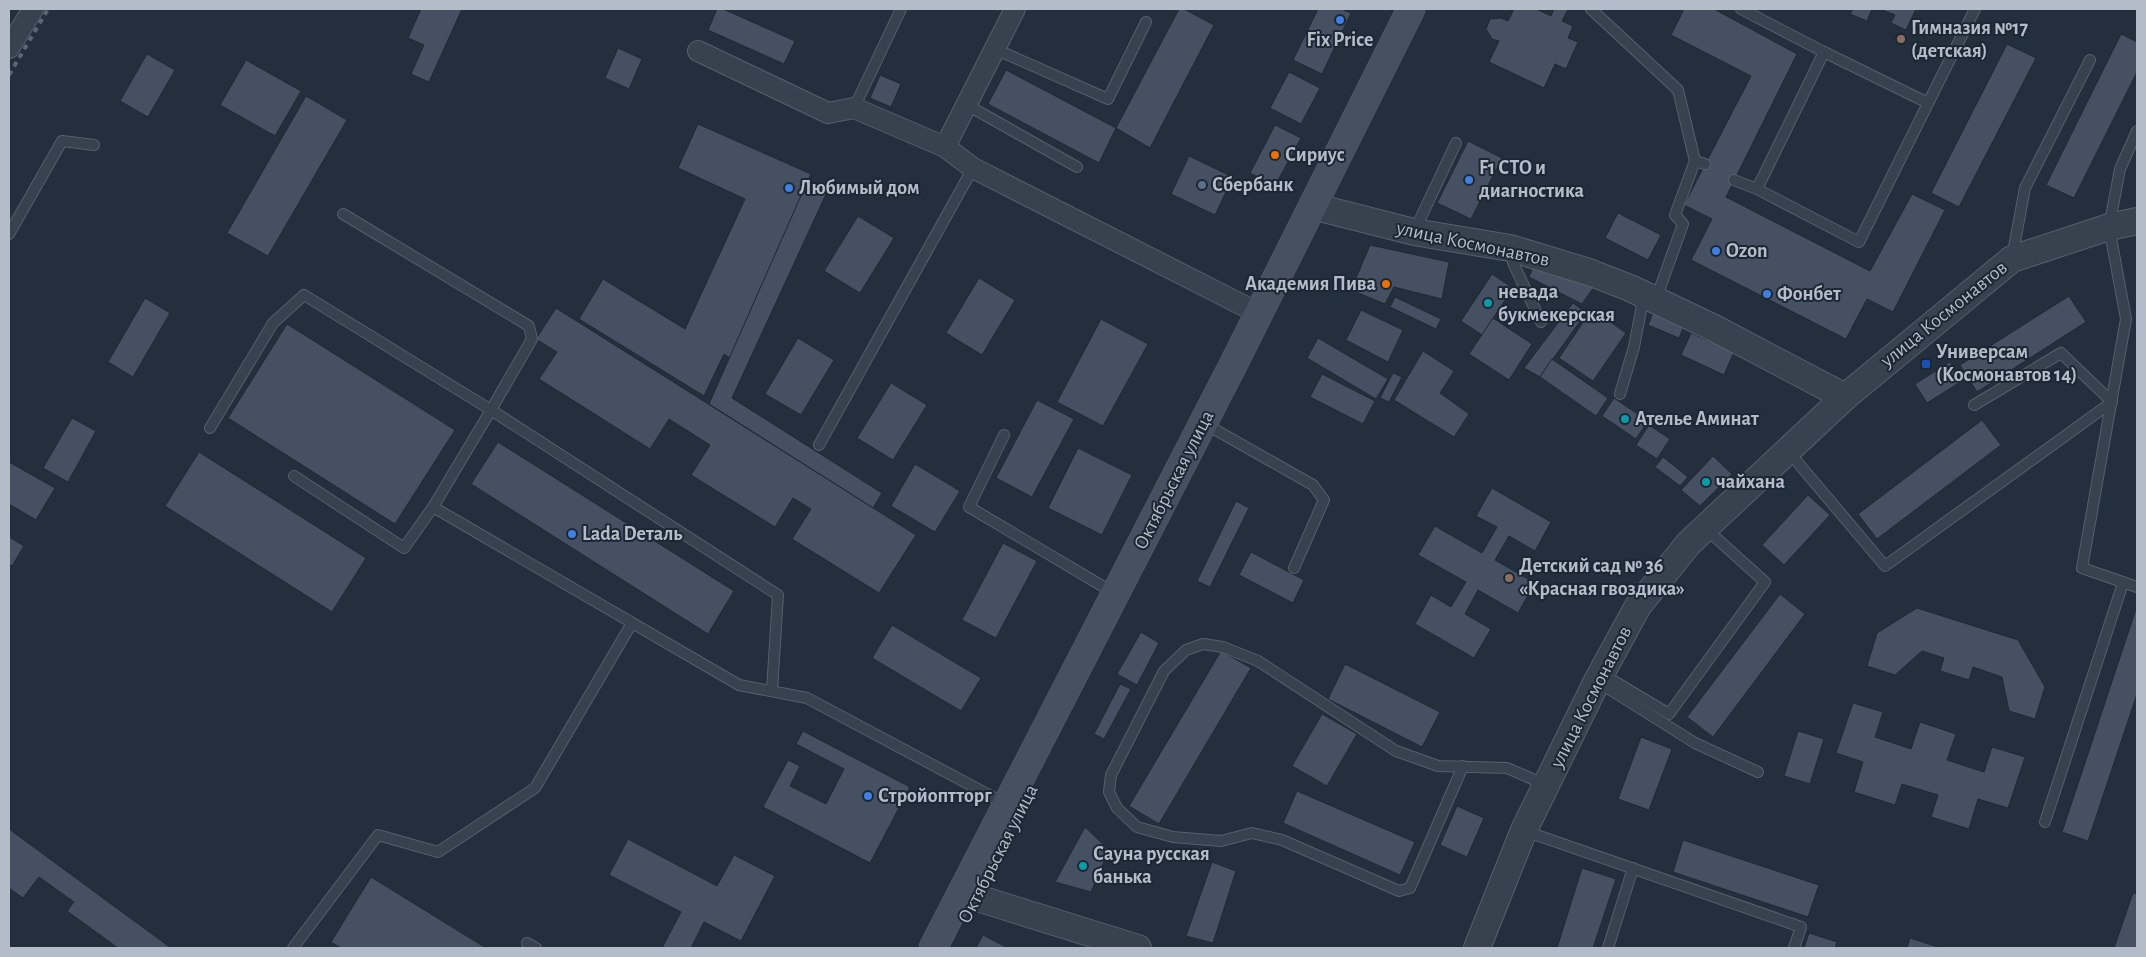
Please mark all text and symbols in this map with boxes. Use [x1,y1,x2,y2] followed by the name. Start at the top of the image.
[1334,14,1346,26] marker: Fix Price
[1911,18,2028,61] place label: Гимназия №17 (детская)
[1307,30,1373,50] place label: Fix Price
[1895,33,1907,45] marker: Гимназия №17 (детская)
[1285,145,1345,165] place label: Сириус
[1269,149,1281,161] marker: Сириус
[1479,158,1585,201] place label: F1 СТО и диагностика
[1463,174,1475,186] marker: F1 СТО и диагностика
[1212,175,1293,195] place label: Сбербанк
[799,178,920,198] place label: Любимый дом
[1196,179,1208,191] marker: Сбербанк
[783,182,795,194] marker: Любимый дом
[1394,218,1551,270] street label: улица Космонавтов
[1726,241,1768,261] place label: Ozon
[1710,245,1722,257] marker: Ozon
[1876,257,2011,372] street label: улица Космонавтов
[1245,274,1377,294] place label: Академия Пива
[1380,278,1392,290] marker: Академия Пива
[1498,282,1615,325] place label: невада букмекерская
[1777,284,1841,304] place label: Фонбет
[1761,288,1773,300] marker: Фонбет
[1482,297,1494,309] marker: невада букмекерская
[1936,342,2077,385] place label: Универсам (Космонавтов 14)
[1920,358,1932,370] marker: Универсам (Космонавтов 14)
[1130,407,1218,553] street label: Октябрьская улица
[1635,409,1759,429] place label: Ателье Аминат
[1619,413,1631,425] marker: Ателье Аминат
[1716,472,1786,492] place label: чайхана
[1700,476,1712,488] marker: чайхана
[582,524,683,544] place label: Lada Dеталь
[566,528,578,540] marker: Lada Dеталь
[1519,556,1685,599] place label: Детский сад № 36 «Красная гвоздика»
[1503,572,1515,584] marker: Детский сад № 36 «Красная гвоздика»
[1546,623,1635,772] street label: улица Космонавтов
[954,781,1042,927] street label: Октябрьская улица
[878,786,992,806] place label: Стройоптторг
[862,790,874,802] marker: Стройоптторг
[1093,844,1210,887] place label: Сауна русская банька
[1077,860,1089,872] marker: Сауна русская банька

